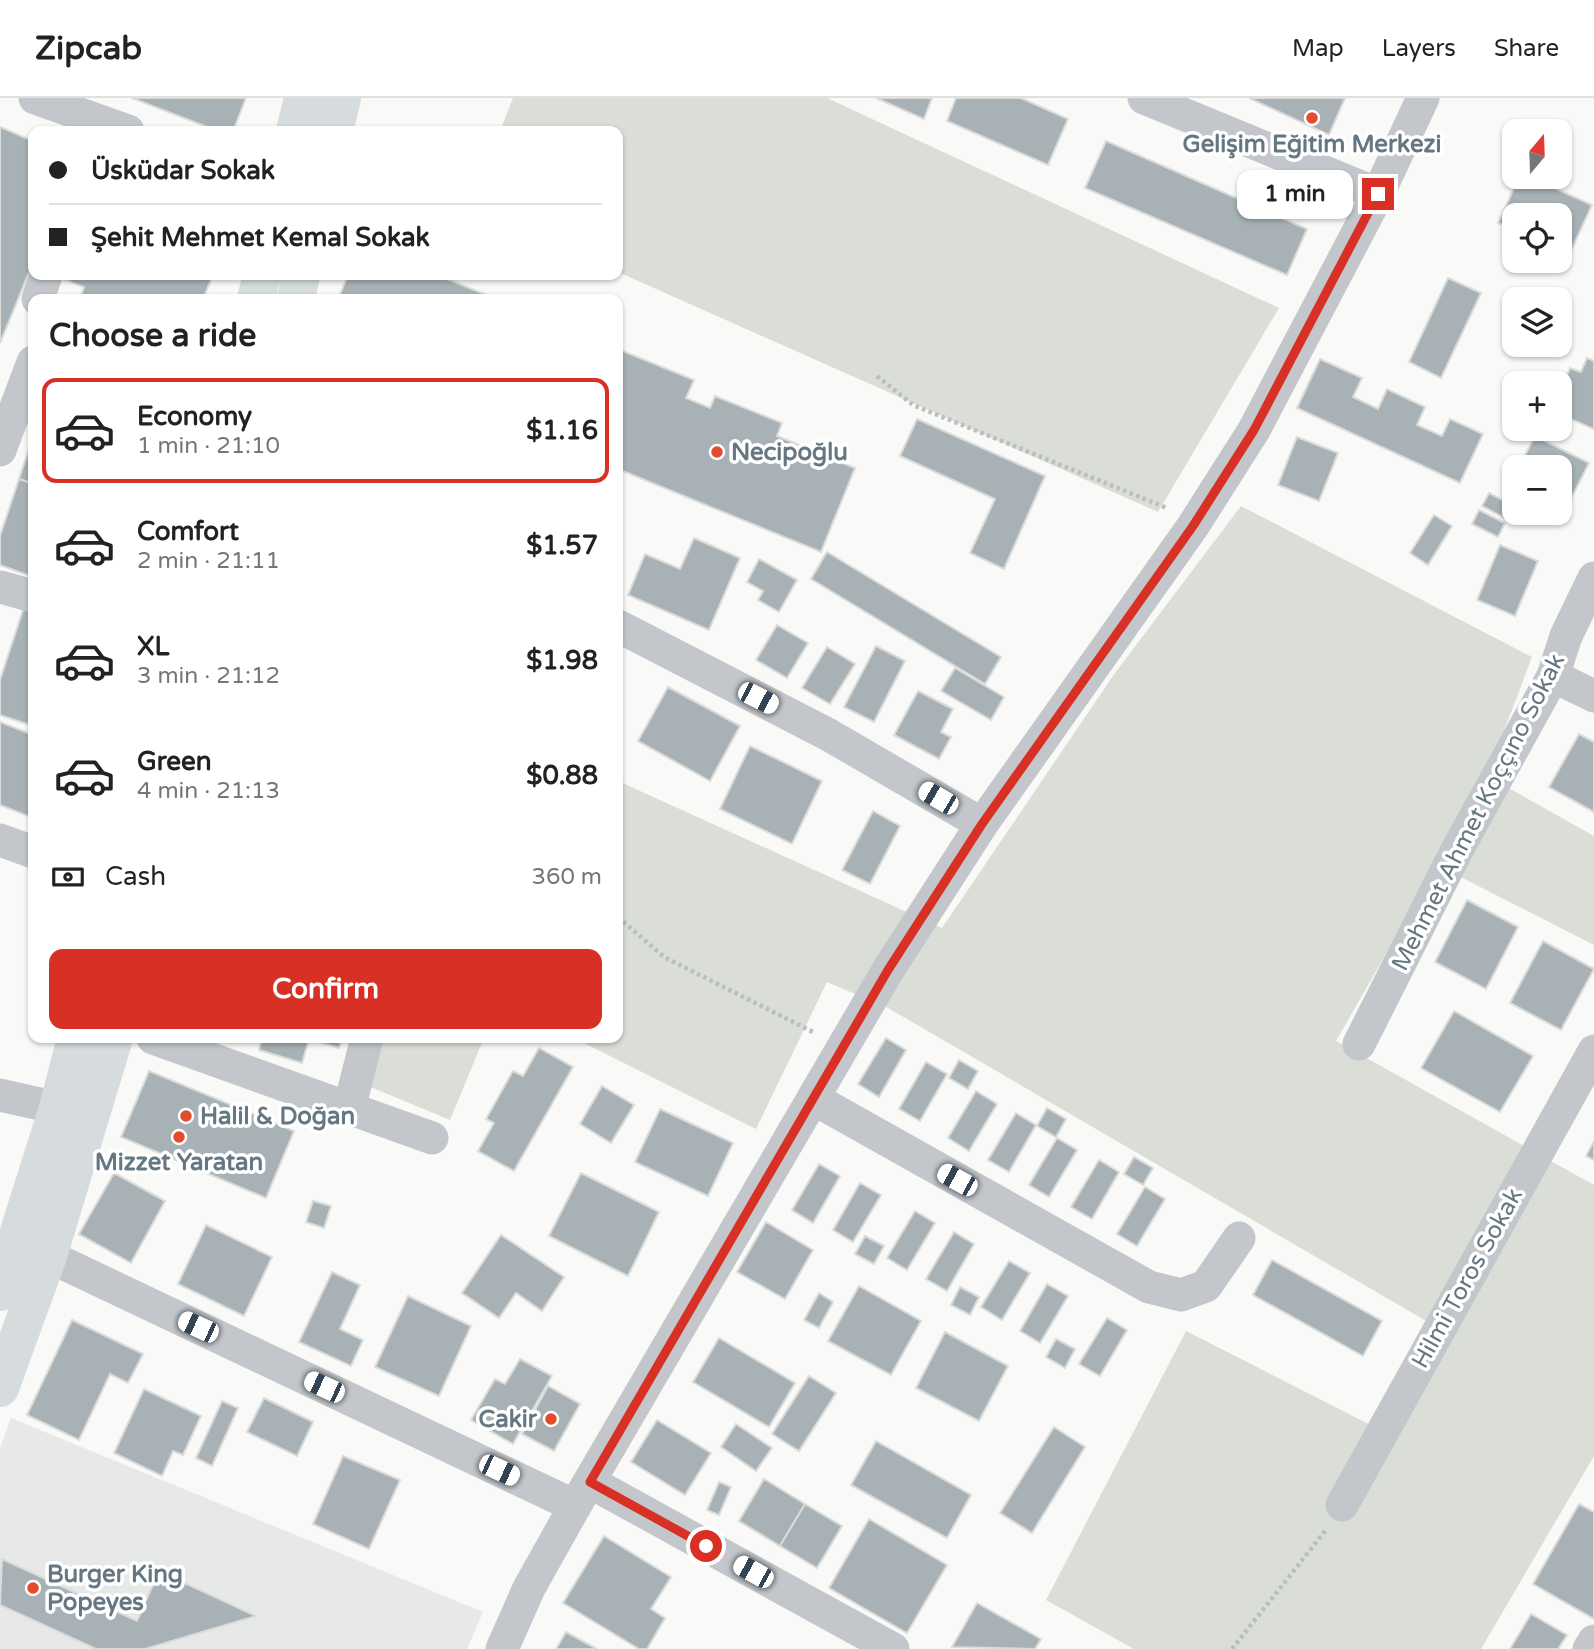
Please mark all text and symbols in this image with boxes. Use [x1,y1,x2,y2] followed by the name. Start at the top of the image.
[35,29,142,68] text: Zipcab
[1292,34,1344,63] text: Map
[1382,34,1456,63] text: Layers
[1494,34,1559,63] text: Share
[1304,110,1320,126] marker: Gelişim Eğitim Merkezi
[1502,119,1572,189] north arrow
[1502,119,1572,525] map controls
[1183,130,1441,159] place label: Gelişim Eğitim Merkezi
[91,155,275,186] text: Üsküdar Sokak
[1238,170,1354,218] callout: 1 min
[1362,178,1394,210] route end
[1264,180,1326,208] text: 1 min
[1502,203,1572,273] button: locate
[91,222,430,253] text: Şehit Mehmet Kemal Sokak
[1502,287,1572,357] button: layers
[49,317,256,355] text: Choose a ride
[1502,371,1572,441] button: +
[53,399,116,462] icon: car
[137,401,252,432] text: Economy
[526,415,598,446] text: $1.16
[137,432,280,460] text: 1 min · 21:10
[731,438,848,467] place label: Necipoğlu
[709,444,725,460] marker: Necipoğlu
[1502,455,1572,525] button: −
[53,514,116,577] icon: car
[137,516,239,547] text: Comfort
[526,530,598,561] text: $1.57
[137,547,280,575] text: 2 min · 21:11
[53,629,116,692] icon: car
[137,631,169,662] text: XL
[526,645,598,676] text: $1.98
[1386,649,1571,976] street label: Mehmet Ahmet Koççıno Sokak
[137,662,280,690] text: 3 min · 21:12
[735,679,782,717] car
[53,744,116,807] icon: car
[137,746,212,777] text: Green
[526,760,598,791] text: $0.88
[137,777,280,805] text: 4 min · 21:13
[915,778,962,818] car
[49,858,87,896] icon: cash
[105,861,166,892] text: Cash
[532,863,602,891] text: 360 m
[49,949,602,1029] button: Confirm
[200,1102,355,1131] place label: Halil & Doğan
[178,1108,194,1124] marker: Halil & Doğan
[171,1129,187,1145] marker: Mizzet Yaratan
[95,1148,263,1177] place label: Mizzet Yaratan
[934,1161,981,1199] car
[1406,1183,1529,1373] street label: Hilmi Toros Sokak
[175,1309,222,1345] car
[301,1369,348,1405] car
[479,1405,538,1434] place label: Cakir
[543,1411,559,1427] marker: Cakir
[476,1452,523,1488] car
[690,1530,722,1562] route start
[730,1553,777,1591] car
[47,1560,183,1617] place label: Burger King Popeyes
[25,1580,41,1596] marker: Burger King Popeyes

